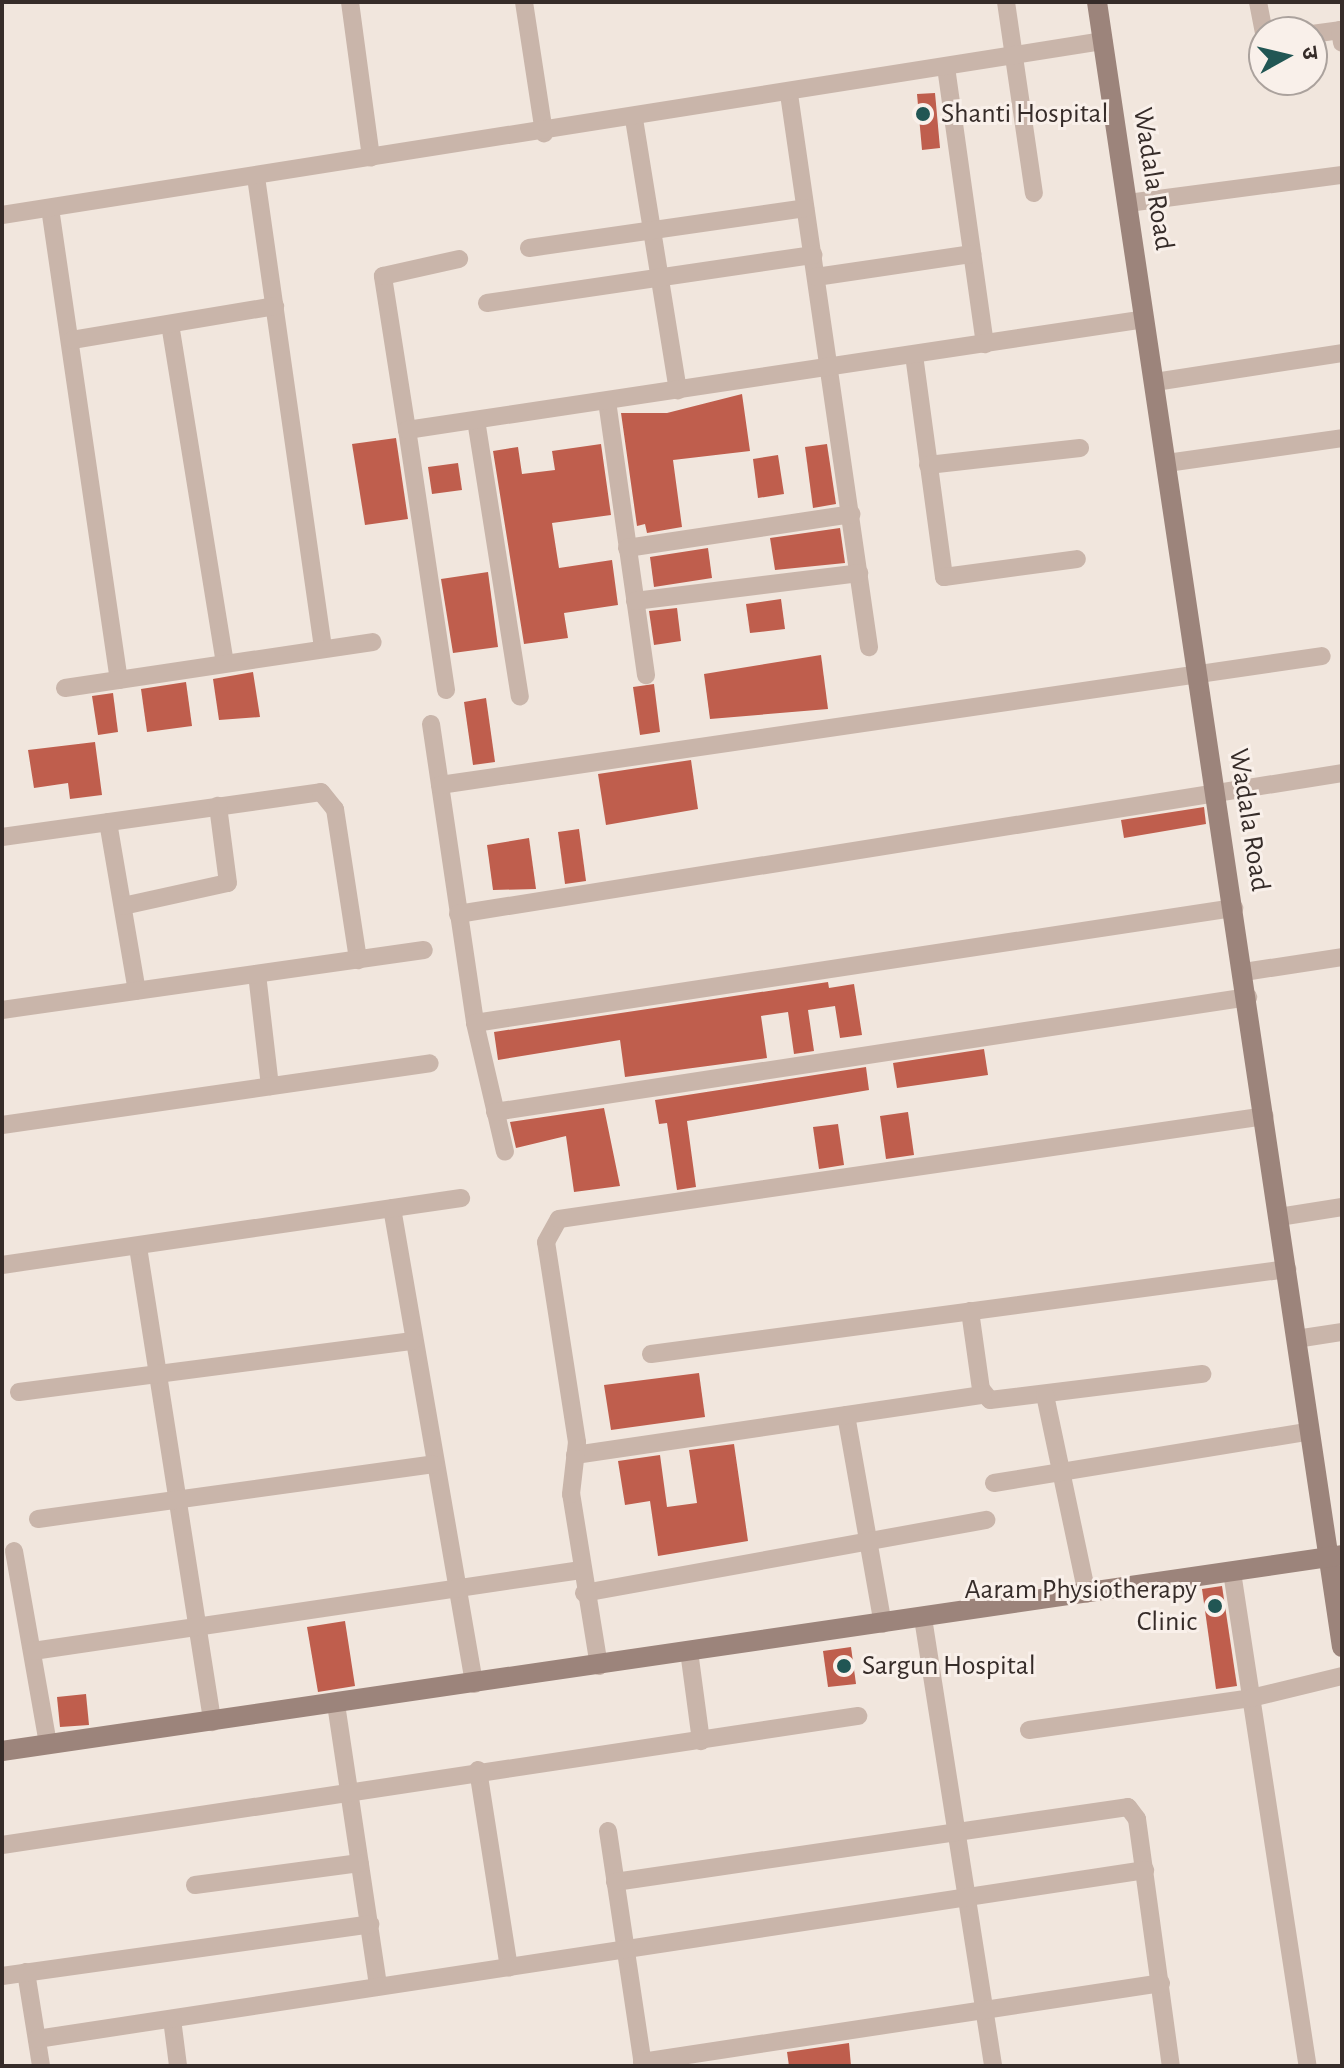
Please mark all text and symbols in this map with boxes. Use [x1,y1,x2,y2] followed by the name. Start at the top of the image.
[1248,16,1328,96] north arrow
[1298,45,1322,61] text: उ
[941,97,1108,131] place label: Shanti Hospital
[912,103,934,125] marker: Shanti Hospital
[1125,105,1181,253] street label: Wadala Road
[1221,746,1277,894] street label: Wadala Road
[964,1573,1197,1639] place label: Aaram Physiotherapy Clinic
[1204,1595,1226,1617] marker: Aaram Physiotherapy Clinic
[862,1649,1036,1683] place label: Sargun Hospital
[833,1655,855,1677] marker: Sargun Hospital

